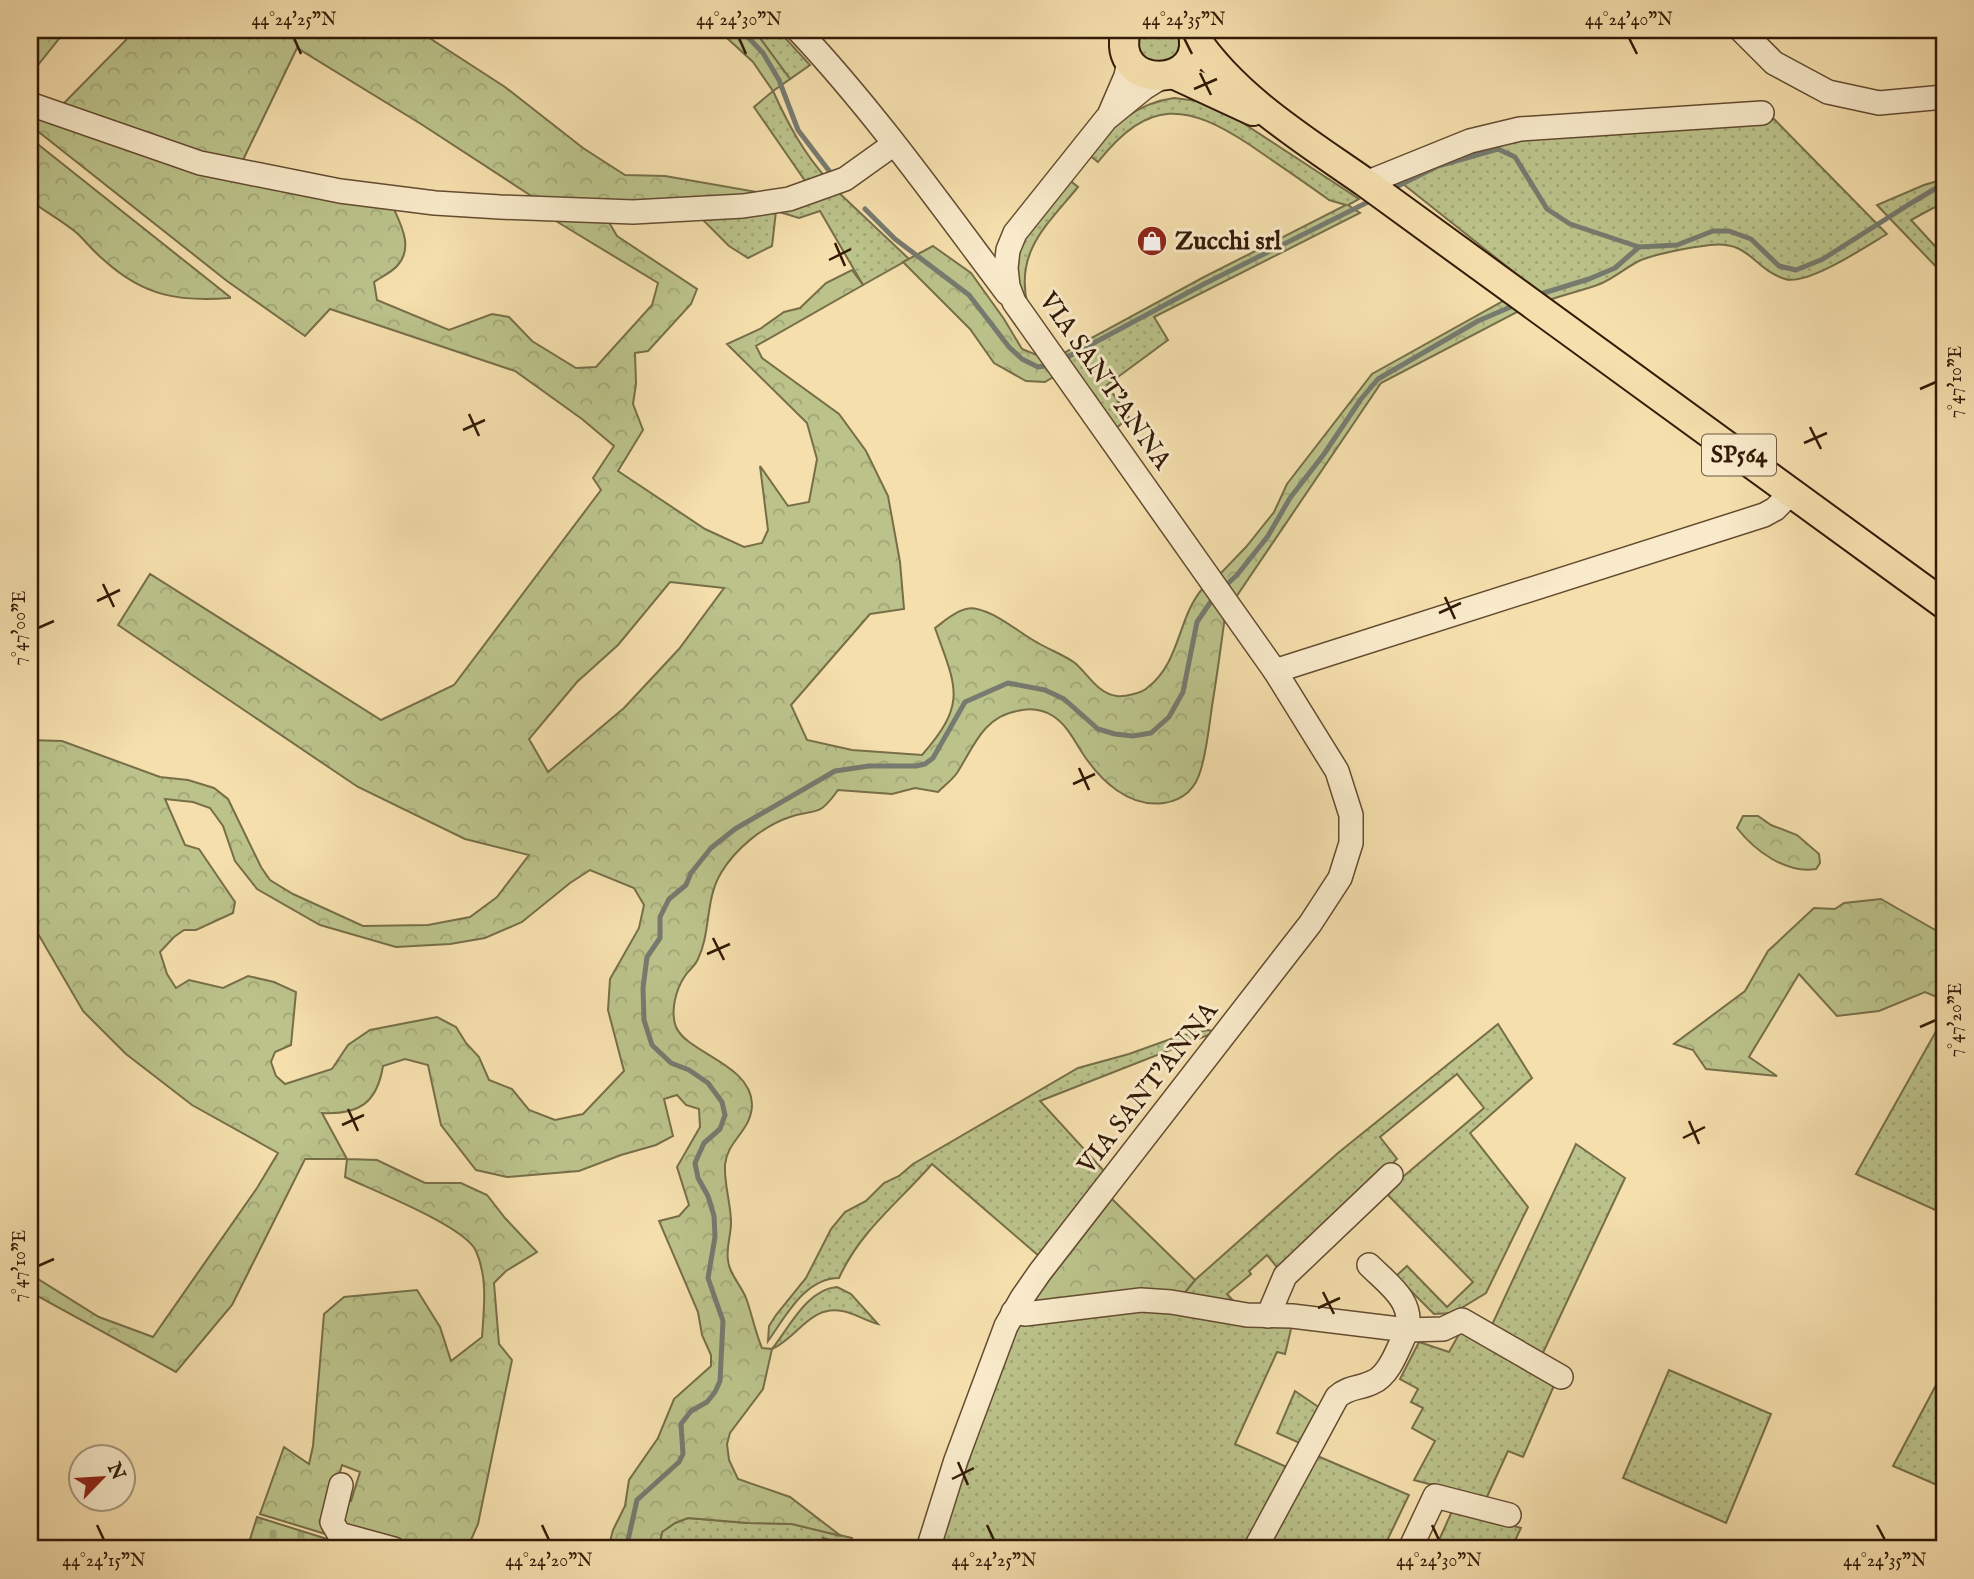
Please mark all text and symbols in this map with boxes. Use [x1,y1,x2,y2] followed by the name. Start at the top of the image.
[251,9,337,32] text: 44°24'25"N
[696,9,782,32] text: 44°24'30"N
[1142,9,1226,32] text: 44°24'35"N
[1585,9,1673,32] text: 44°24'40"N
[1135,224,1169,258] shop icon: Zucchi srl
[1175,225,1282,258] place label: Zucchi srl
[1031,285,1179,477] street label: VIA SANT'ANNA
[1945,346,1968,418] text: 7°47'10"E
[1702,434,1776,476] road number: SP564
[9,591,32,665] text: 7°47'00"E
[1945,983,1968,1057] text: 7°47'20"E
[1070,994,1226,1181] street label: VIA SANT'ANNA
[9,1230,32,1302] text: 7°47'10"E
[66,1442,136,1512] north arrow
[101,1458,130,1485] text: N
[62,1550,146,1573] text: 44°24'15"N
[505,1550,593,1573] text: 44°24'20"N
[951,1550,1037,1573] text: 44°24'25"N
[1396,1550,1482,1573] text: 44°24'30"N
[1843,1550,1927,1573] text: 44°24'35"N

